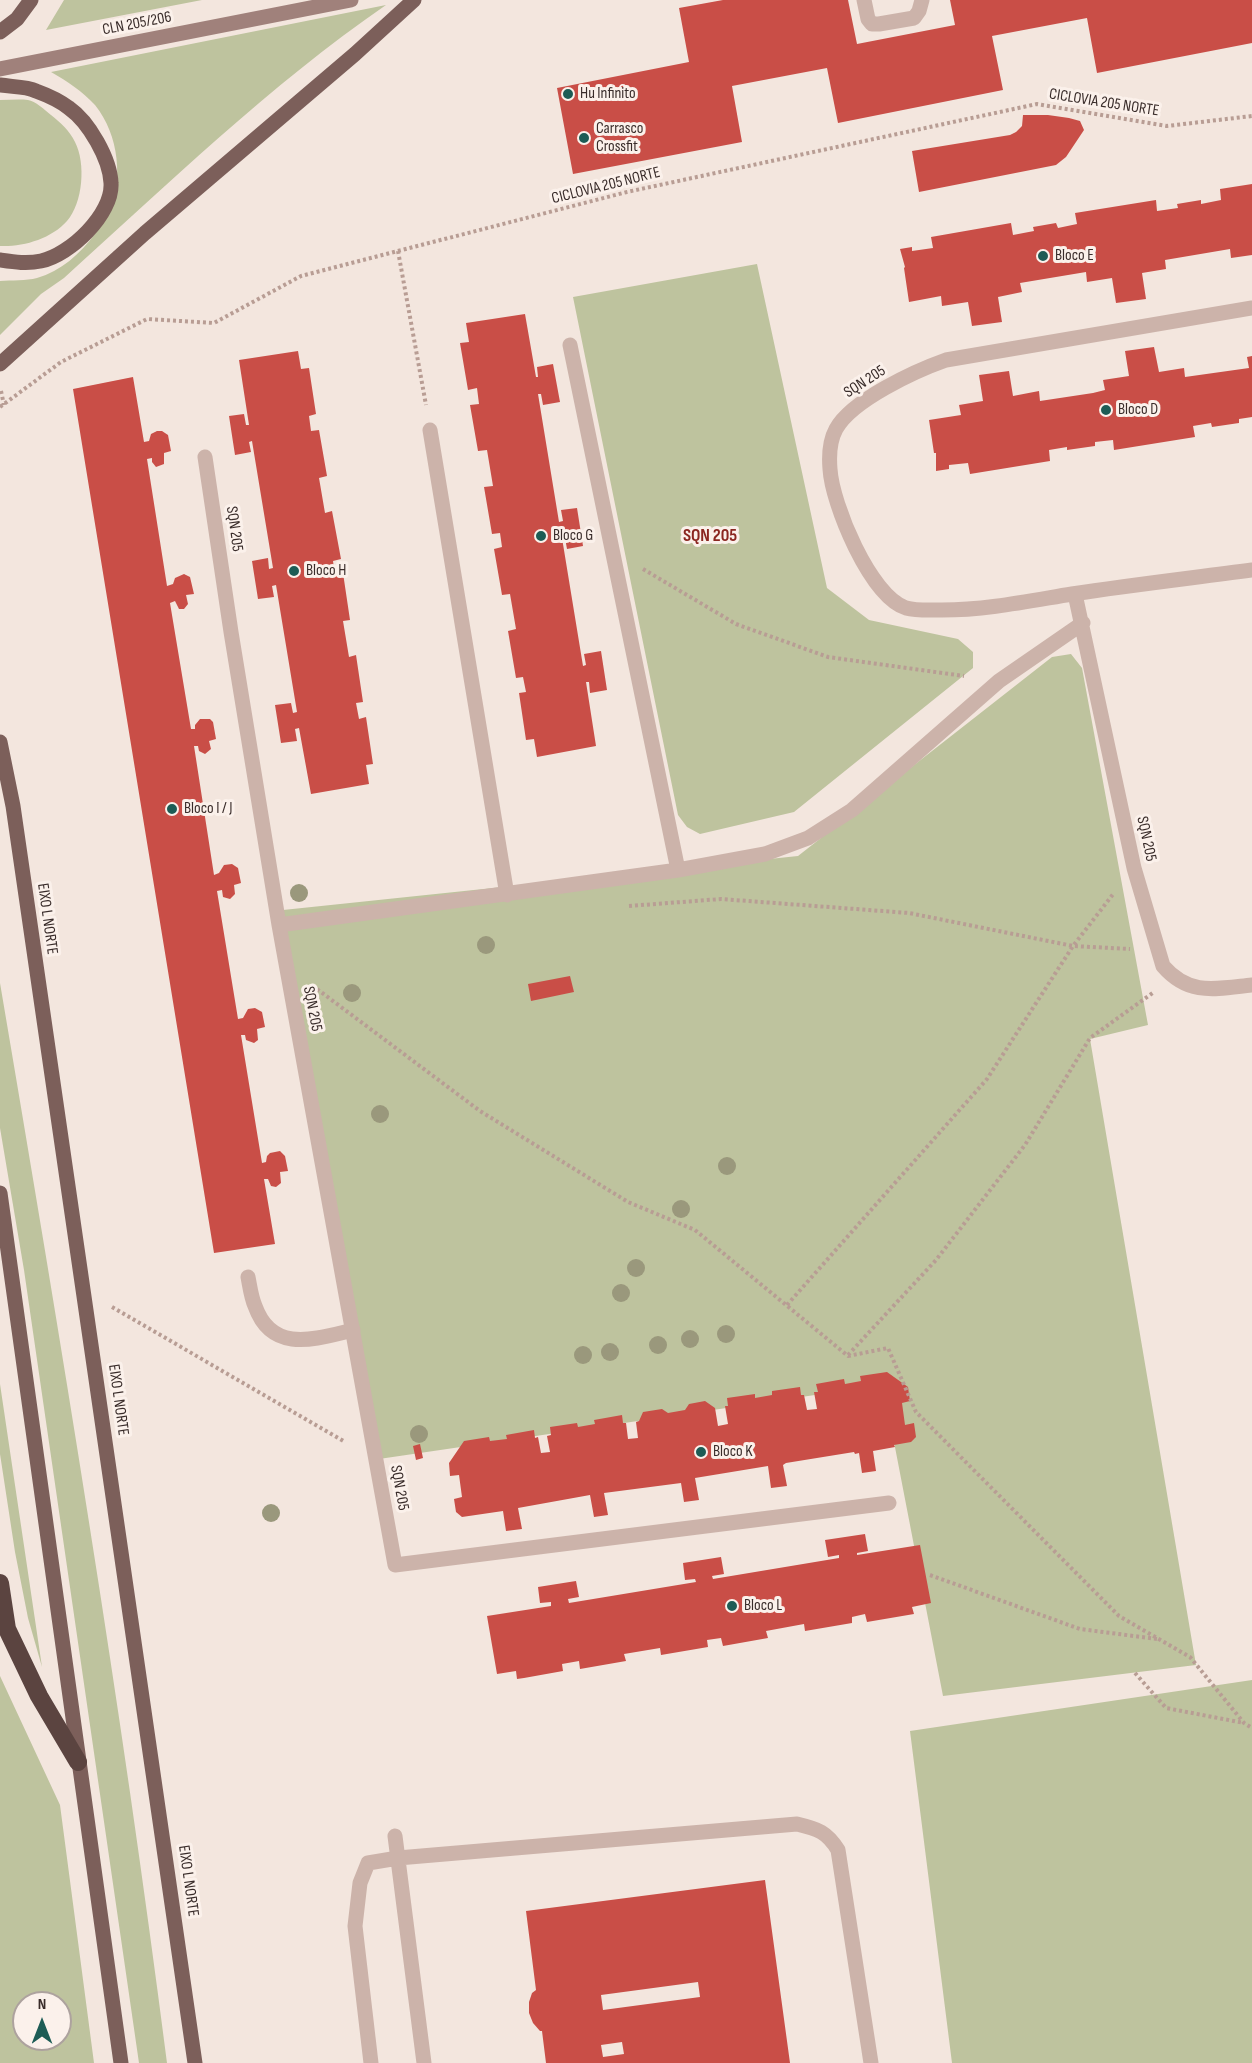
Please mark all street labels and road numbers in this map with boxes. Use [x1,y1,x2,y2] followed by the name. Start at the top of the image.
[101,8,173,40] street label: CLN 205/206
[1048,85,1160,121] street label: CICLOVIA 205 NORTE
[550,163,662,209] street label: CICLOVIA 205 NORTE
[841,362,889,402] street label: SQN 205
[221,505,247,553] street label: SQN 205
[1132,815,1160,863] street label: SQN 205
[33,882,61,956] street label: EIXO L NORTE
[298,985,326,1033] street label: SQN 205
[104,1363,132,1437] street label: EIXO L NORTE
[386,1464,412,1512] street label: SQN 205
[174,1844,202,1918] street label: EIXO L NORTE

